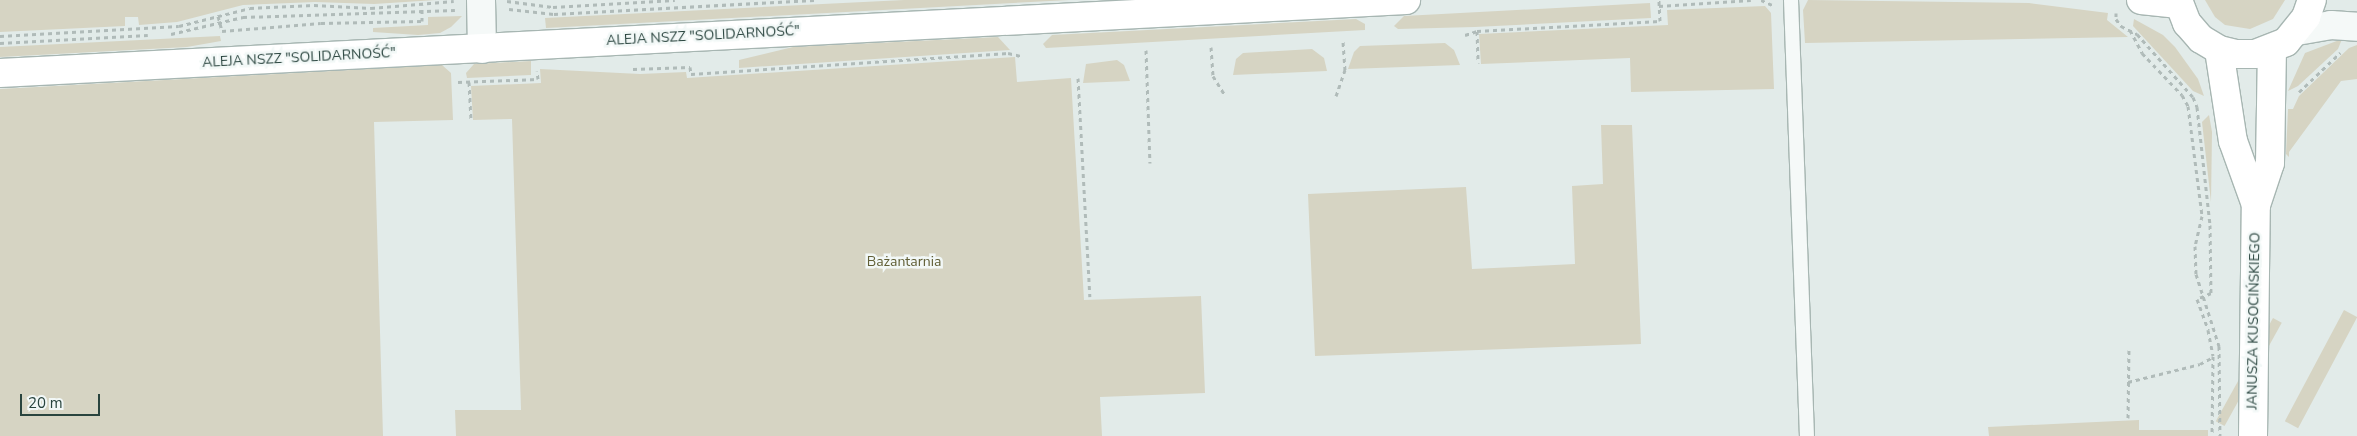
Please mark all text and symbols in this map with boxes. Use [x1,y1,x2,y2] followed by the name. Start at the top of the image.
[606,23,800,49] street label: ALEJA NSZZ "SOLIDARNOŚĆ"
[202,45,396,71] street label: ALEJA NSZZ "SOLIDARNOŚĆ"
[2244,232,2264,410] street label: JANUSZA KUSOCIŃSKIEGO
[867,254,941,270] park label: Bażantarnia
[22,384,102,416] scale bar
[28,393,63,413] text: 20 m

